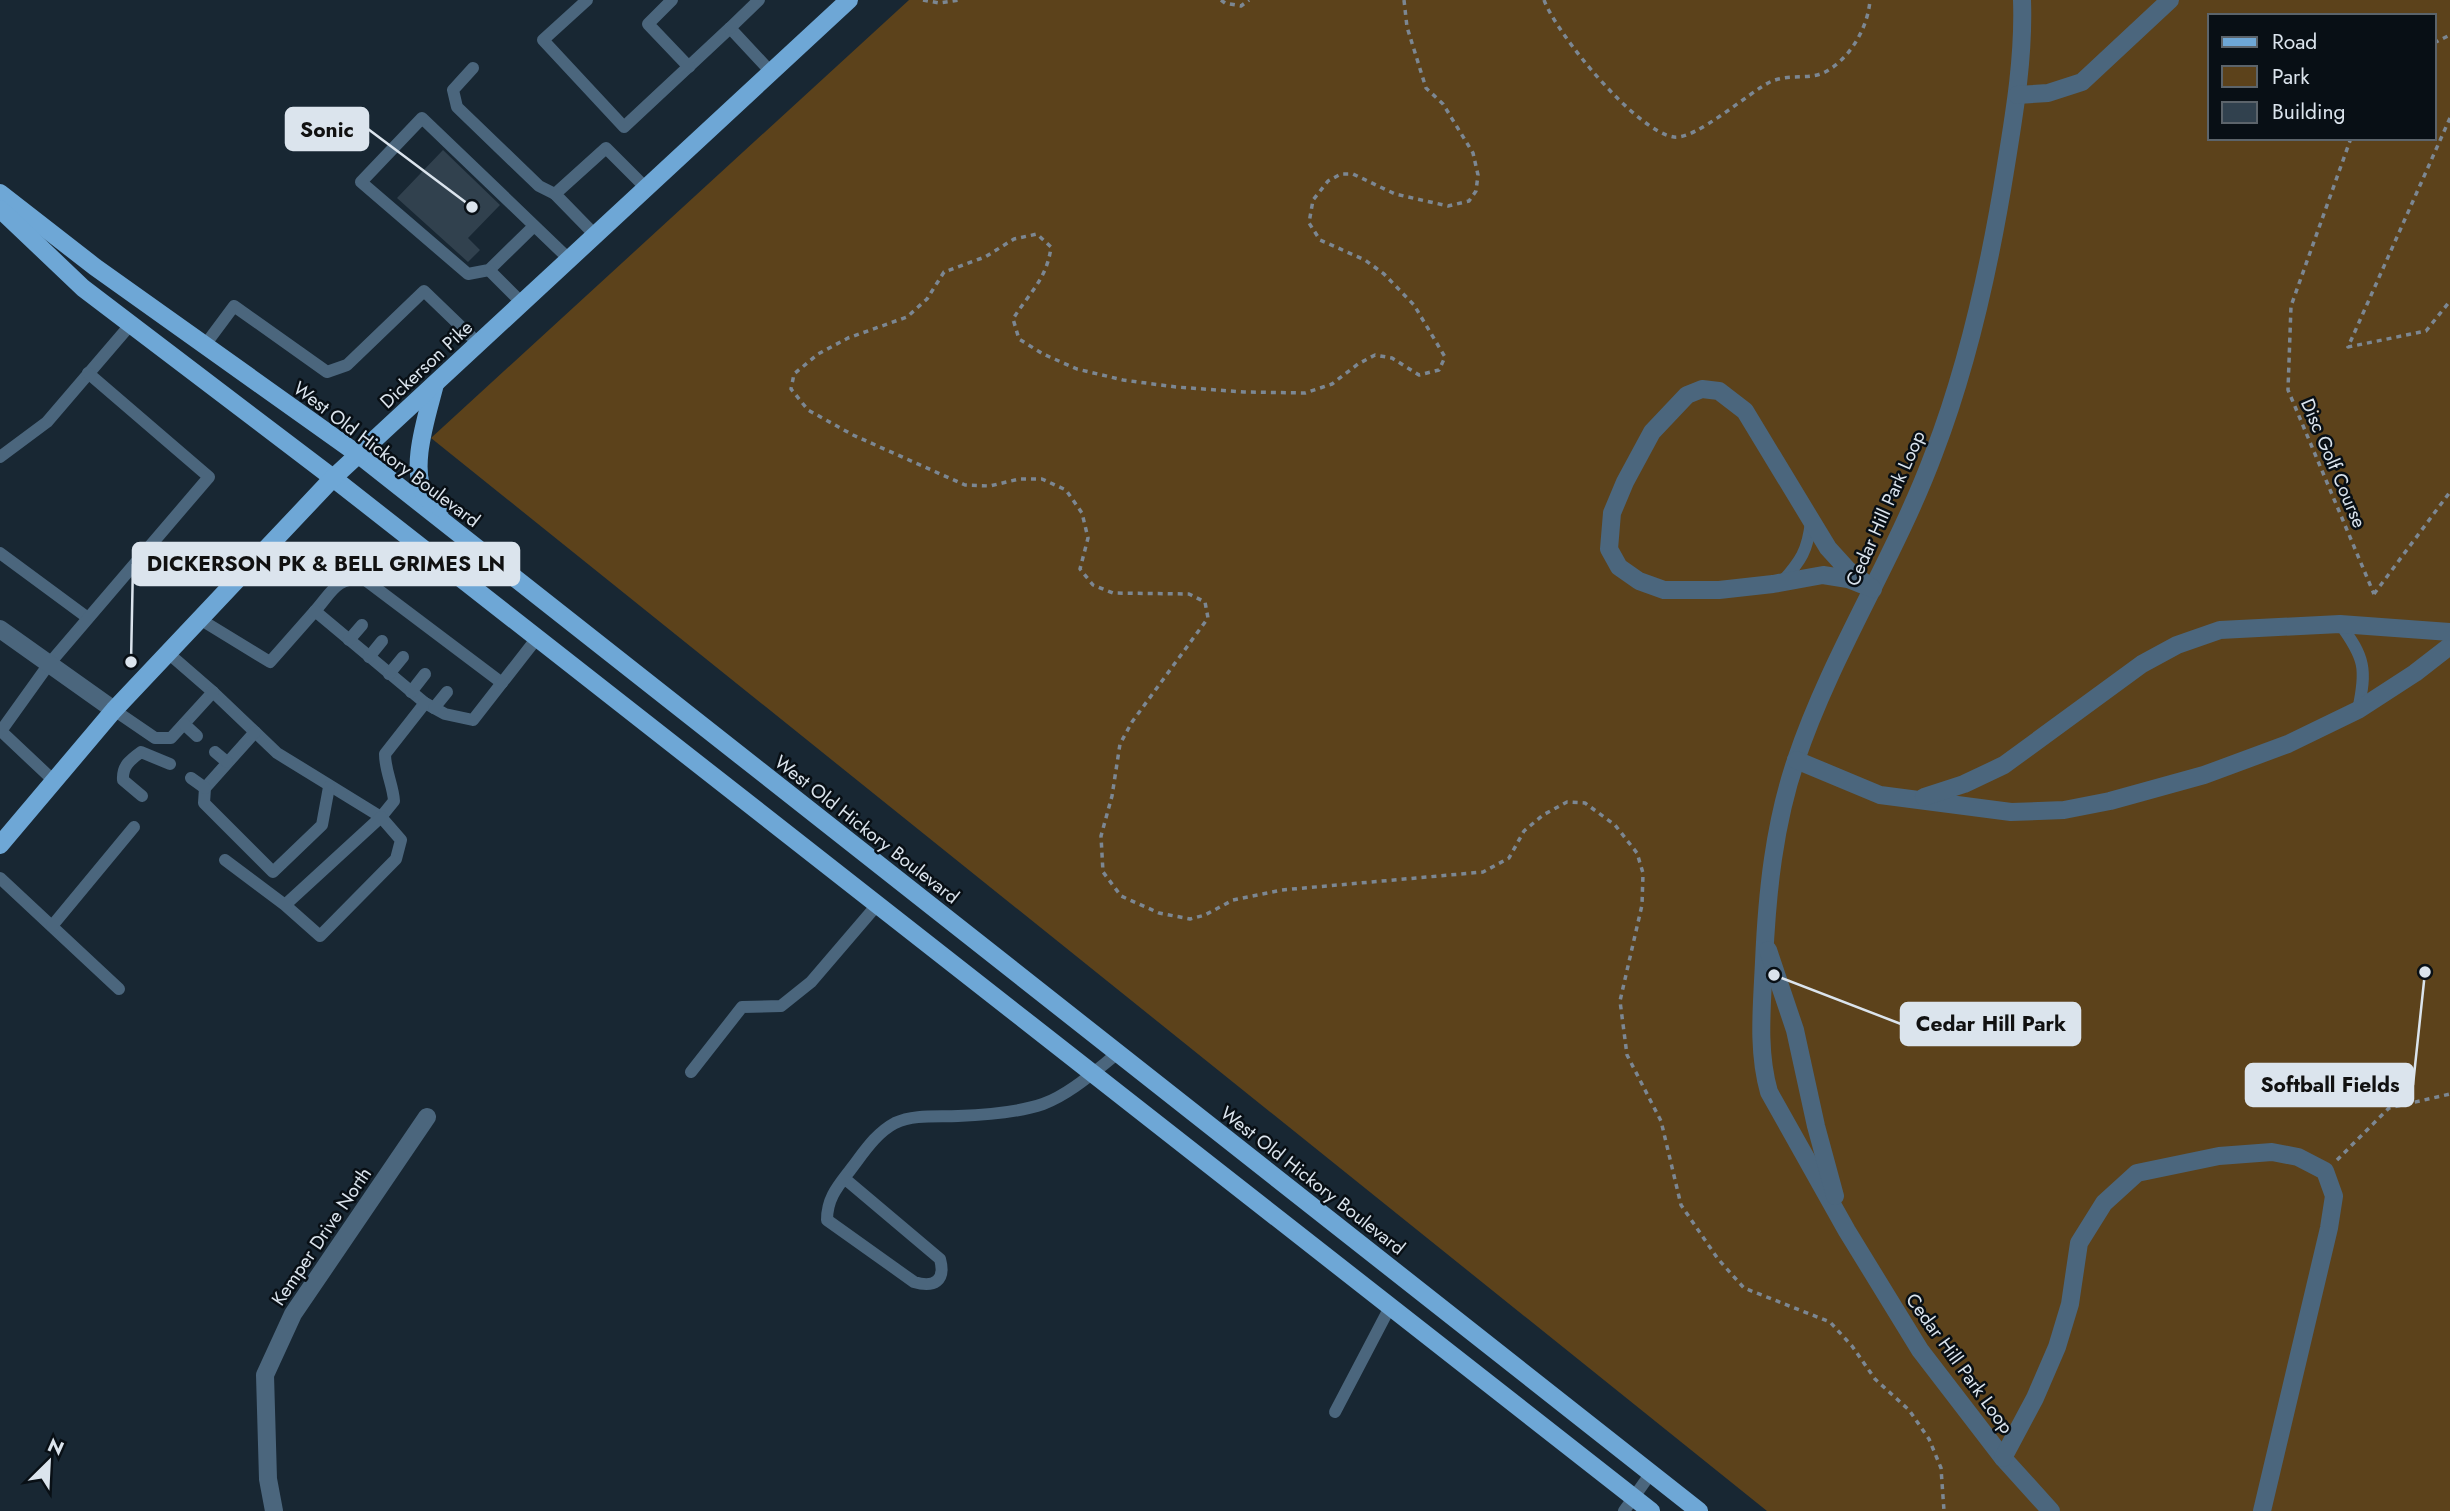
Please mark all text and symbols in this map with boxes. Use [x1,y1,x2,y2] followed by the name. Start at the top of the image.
[2208,14,2436,140] legend
[2272,27,2317,57] text: Road
[2272,62,2310,92] text: Park
[2272,97,2345,127] text: Building
[286,108,368,150] callout: Sonic
[300,115,354,145] text: Sonic
[374,314,479,415] street label: Dickerson Pike
[288,375,486,534] street label: West Old Hickory Boulevard
[2294,394,2373,532] street label: Disc Golf Course
[1839,426,1932,590] street label: Cedar Hill Park Loop
[133,543,519,585] callout: DICKERSON PK & BELL GRIMES LN
[147,549,505,579] text: DICKERSON PK & BELL GRIMES LN
[769,749,965,910] street label: West Old Hickory Boulevard
[1901,1003,2080,1045] callout: Cedar Hill Park
[1916,1009,2066,1039] text: Cedar Hill Park
[2246,1064,2413,1106] callout: Softball Fields
[2261,1070,2400,1100] text: Softball Fields
[1215,1100,1411,1261] street label: West Old Hickory Boulevard
[265,1162,378,1311] street label: Kemper Drive North
[1899,1288,2020,1439] street label: Cedar Hill Park Loop
[14,1427,84,1497] north arrow
[43,1432,68,1462] text: N

